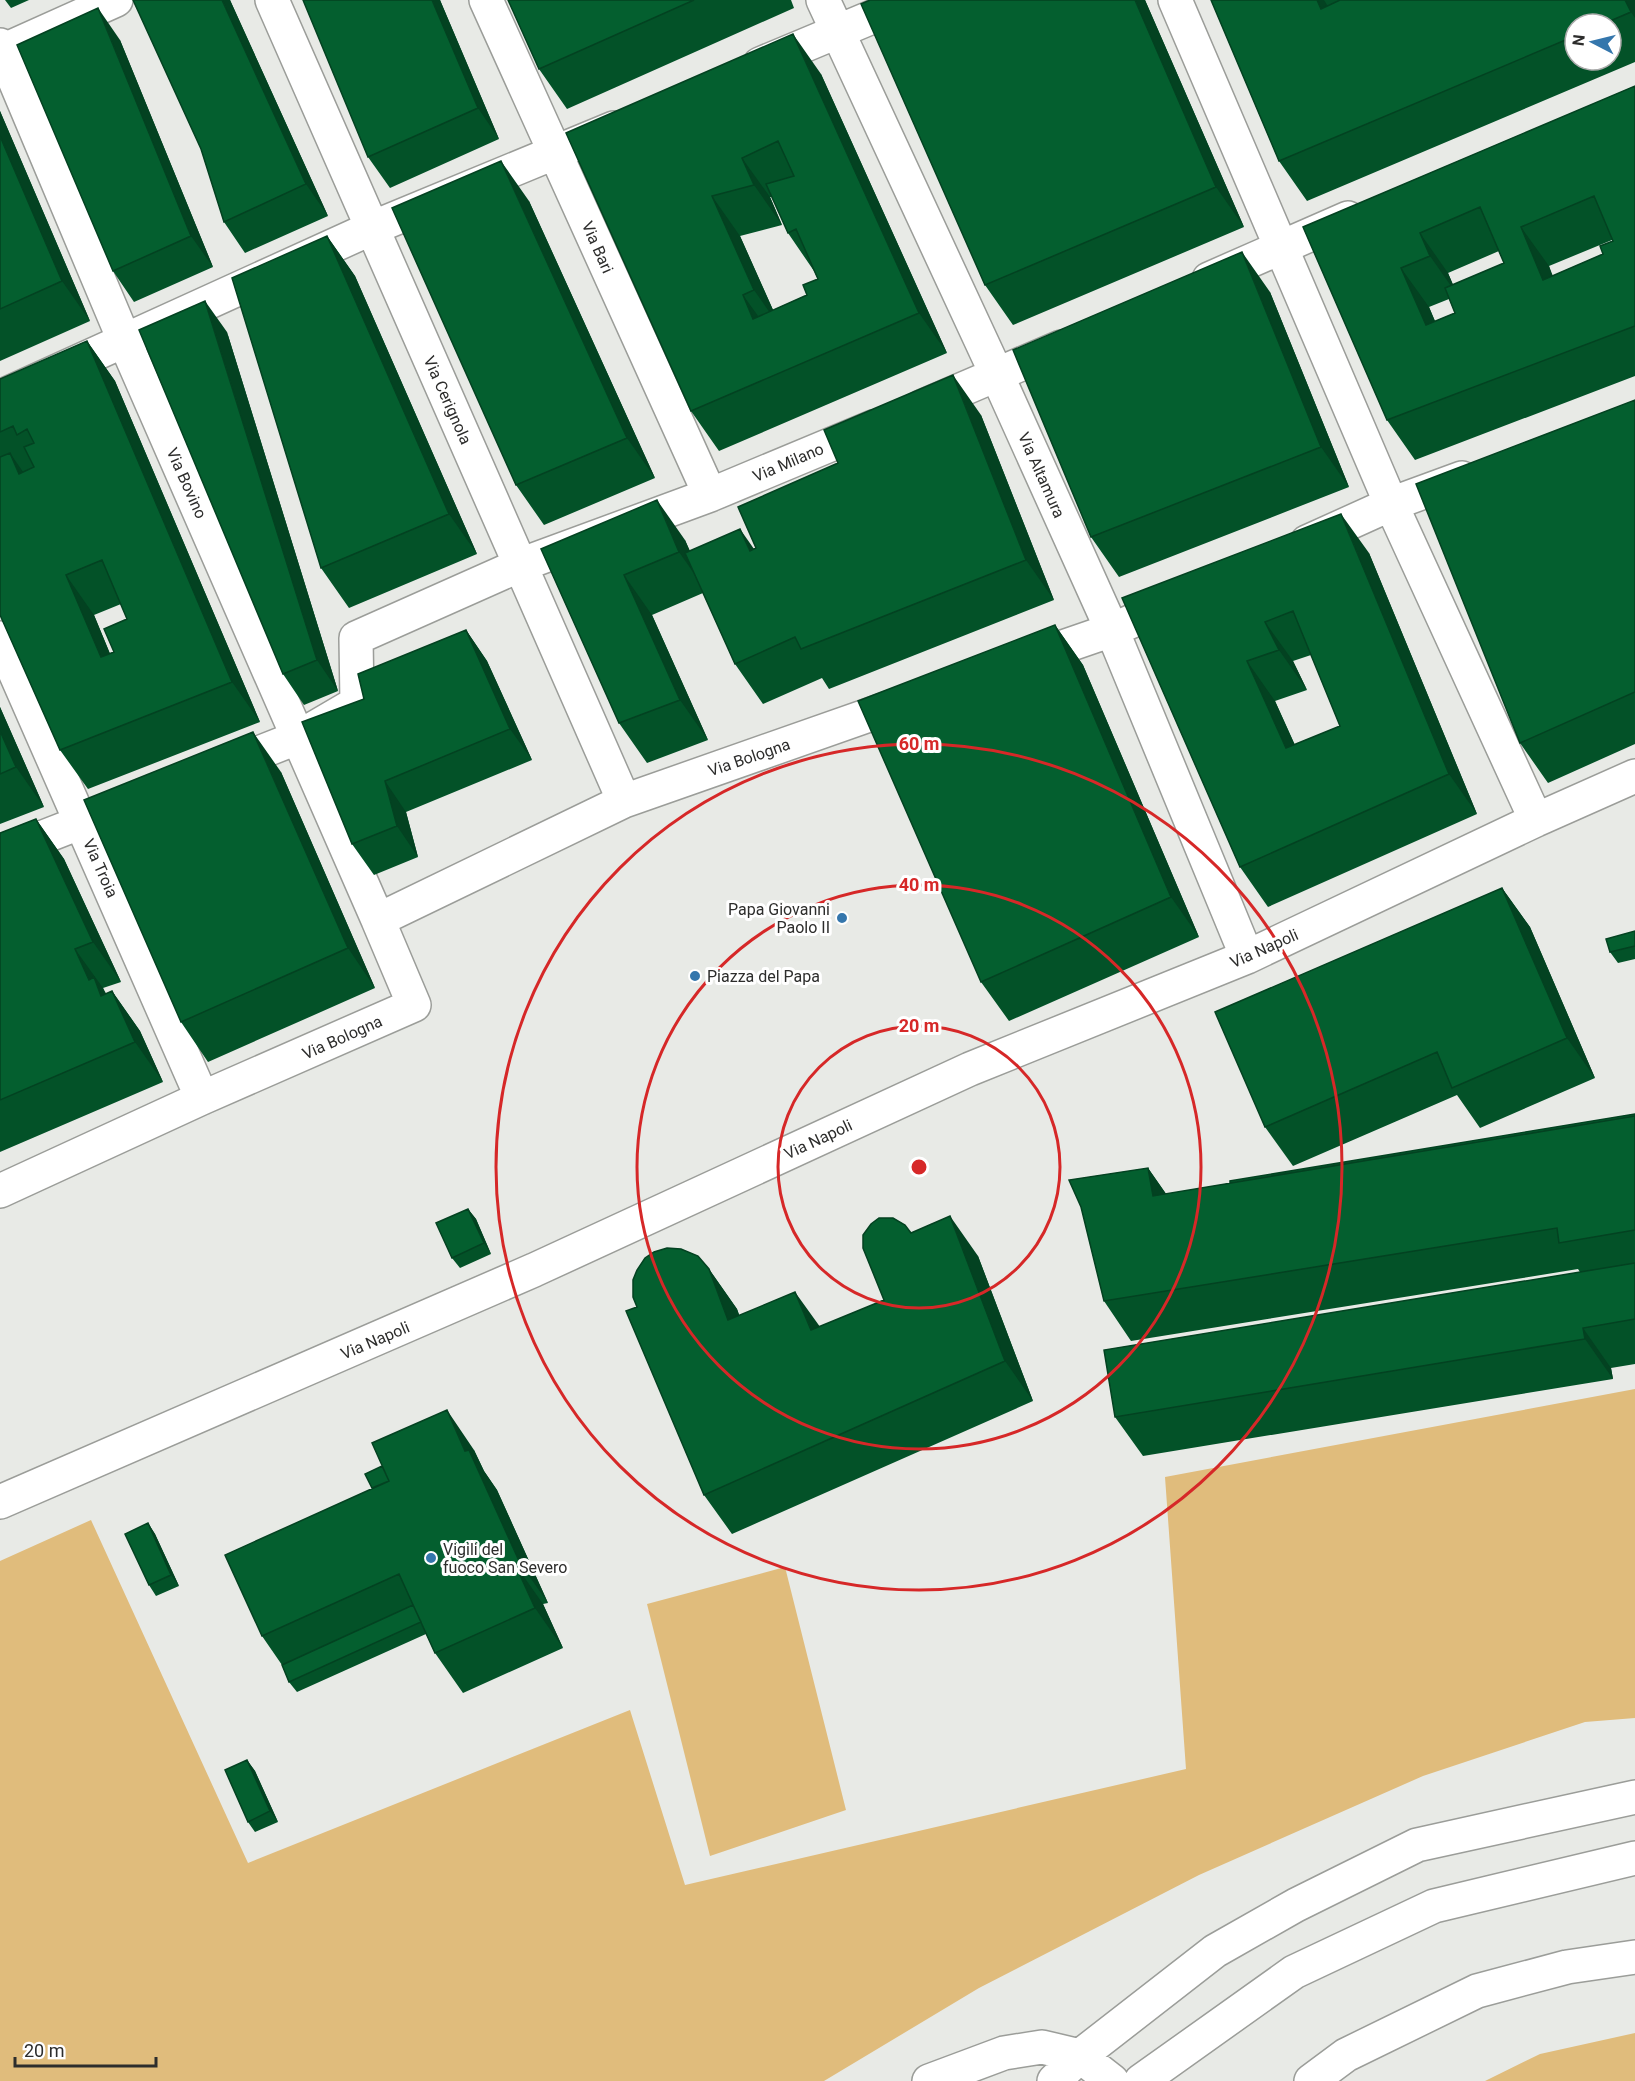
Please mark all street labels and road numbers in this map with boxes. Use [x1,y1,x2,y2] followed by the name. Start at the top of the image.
[578,218,617,276] street label: Via Bari
[420,353,475,447] street label: Via Cerignola
[1014,429,1069,521] street label: Via Altamura
[750,439,827,486] street label: Via Milano
[163,445,211,521] street label: Via Bovino
[706,735,793,780] street label: Via Bologna
[79,836,122,901] street label: Via Troia
[1227,925,1301,972] street label: Via Napoli
[299,1011,385,1064] street label: Via Bologna
[781,1115,855,1163] street label: Via Napoli
[338,1317,412,1363] street label: Via Napoli

